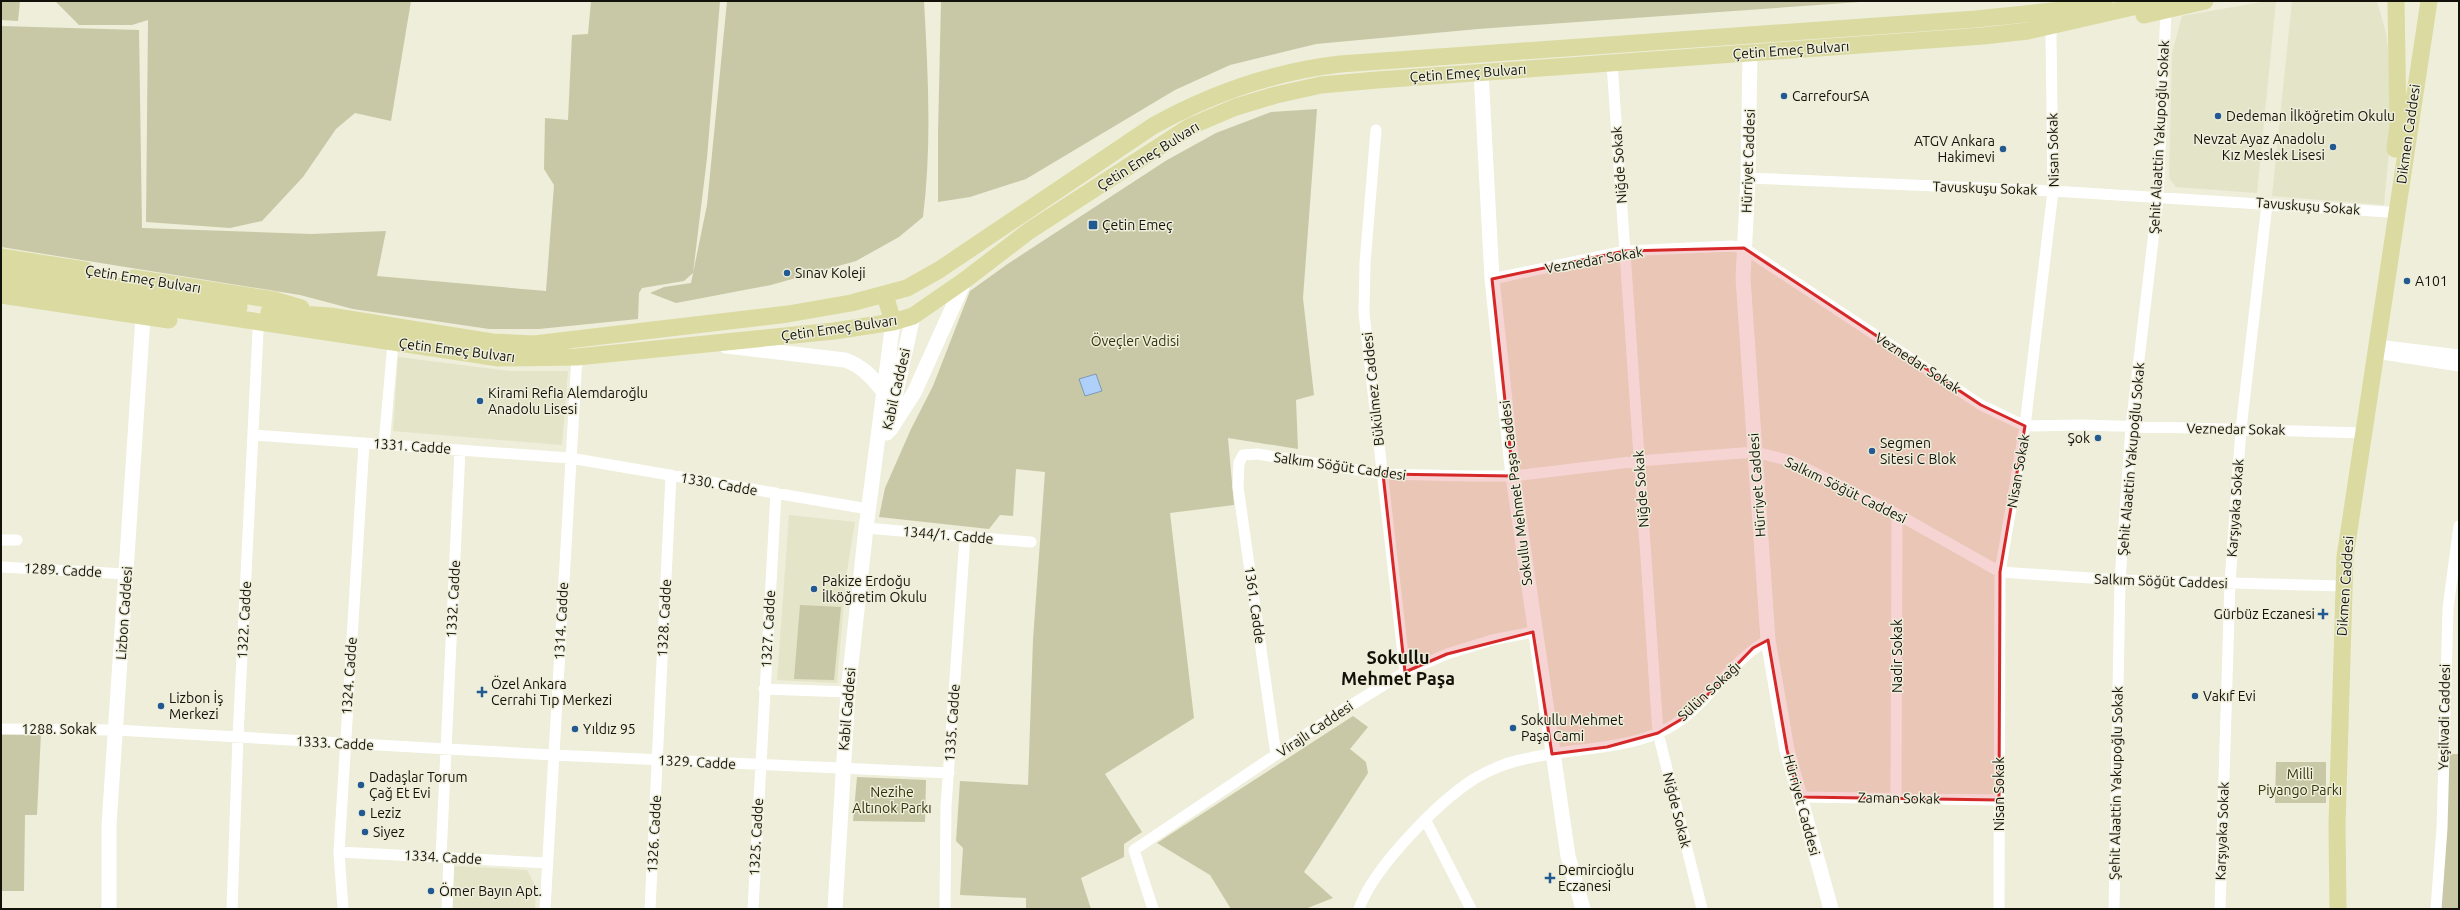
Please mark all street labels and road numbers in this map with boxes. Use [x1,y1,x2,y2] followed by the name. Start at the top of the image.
[1732,38,1850,62] street label: Çetin Emeç Bulvarı
[2146,40,2172,234] street label: Şehit Alaattin Yakupoğlu Sokak
[1409,61,1527,85] street label: Çetin Emeç Bulvarı
[2393,83,2423,185] street label: Dikmen Caddesi
[1738,109,1758,213] street label: Hürriyet Caddesi
[2044,113,2062,187] street label: Nisan Sokak
[1094,118,1202,194] street label: Çetin Emeç Bulvarı
[1608,126,1630,204] street label: Niğde Sokak
[1933,178,2037,198] street label: Tavuskuşu Sokak
[2255,194,2361,218] street label: Tavuskuşu Sokak
[1544,244,1644,276] street label: Veznedar Sokak
[84,262,202,296] street label: Çetin Emeç Bulvarı
[780,312,898,344] street label: Çetin Emeç Bulvarı
[1872,329,1964,397] street label: Veznedar Sokak
[1359,331,1387,447] street label: Bükülmez Caddesi
[398,335,516,365] street label: Çetin Emeç Bulvarı
[879,346,913,432] street label: Kabil Caddesi
[2115,362,2147,556] street label: Şehit Alaattin Yakupoğlu Sokak
[1497,399,1535,587] street label: Sokullu Mehmet Paşa Caddesi
[2186,420,2286,438] street label: Veznedar Sokak
[1745,432,1769,538] street label: Hürriyet Caddesi
[2004,433,2032,509] street label: Nisan Sokak
[372,435,452,457] street label: 1331. Cadde
[1273,449,1407,483] street label: Salkım Söğüt Caddesi
[1630,450,1652,528] street label: Niğde Sokak
[1782,454,1910,526] street label: Salkım Söğüt Caddesi
[2224,458,2246,558] street label: Karşıyaka Sokak
[679,469,759,499] street label: 1330. Cadde
[902,523,994,547] street label: 1344/1. Cadde
[2334,535,2356,637] street label: Dikmen Caddesi
[24,560,102,580] street label: 1289. Cadde
[443,560,463,638] street label: 1332. Cadde
[1242,565,1268,645] street label: 1361. Cadde
[113,566,135,660] street label: Lizbon Caddesi
[2094,571,2228,591] street label: Salkım Söğüt Caddesi
[654,579,674,657] street label: 1328. Cadde
[234,581,254,659] street label: 1322. Cadde
[551,582,571,660] street label: 1314. Cadde
[758,590,778,668] street label: 1327. Cadde
[1889,619,1905,693] street label: Nadir Sokak
[338,636,360,716] street label: 1324. Cadde
[1675,658,1743,724] street label: Sülün Sokağı
[2435,664,2453,770] street label: Yeşilvadi Caddesi
[835,667,859,751] street label: Kabil Caddesi
[941,683,963,763] street label: 1335. Cadde
[2106,686,2126,880] street label: Şehit Alaattin Yakupoğlu Sokak
[1274,698,1356,760] street label: Virajlı Caddesi
[21,721,97,737] street label: 1288. Sokak
[296,733,374,753] street label: 1333. Cadde
[658,752,736,772] street label: 1329. Cadde
[1781,753,1823,857] street label: Hürriyet Caddesi
[1991,757,2007,831] street label: Nisan Sokak
[1660,771,1694,849] street label: Niğde Sokak
[2212,781,2232,881] street label: Karşıyaka Sokak
[1858,789,1940,807] street label: Zaman Sokak
[644,795,664,873] street label: 1326. Cadde
[746,798,766,876] street label: 1325. Cadde
[404,847,482,867] street label: 1334. Cadde

